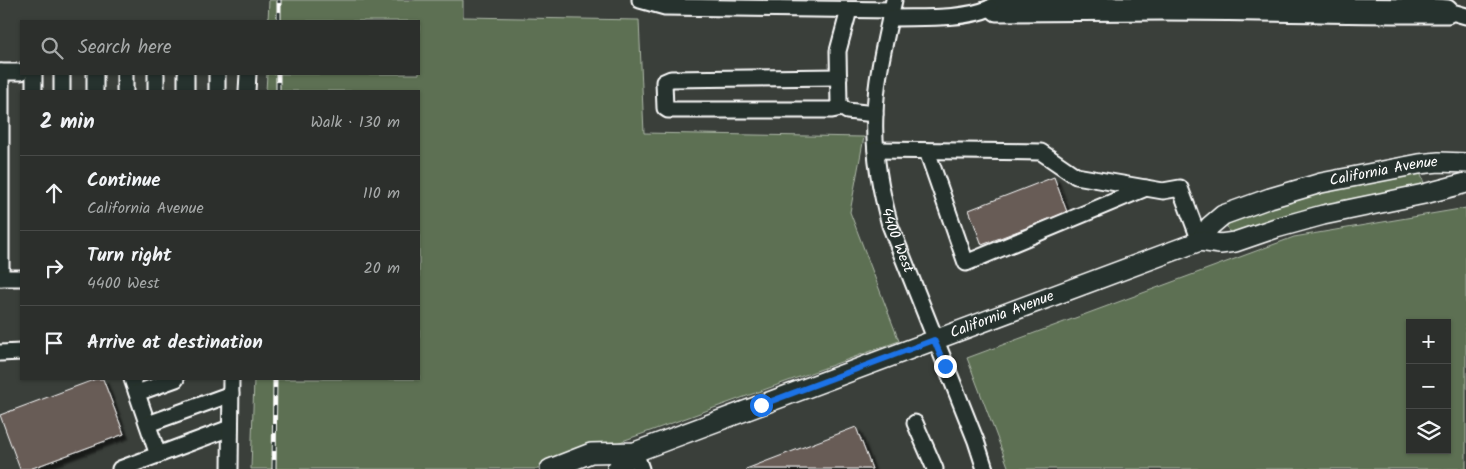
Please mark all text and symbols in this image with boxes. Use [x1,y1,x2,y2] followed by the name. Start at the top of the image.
[20,20,420,75] search box
[78,33,172,63] text: Search here
[38,34,66,62] icon: search
[40,106,95,139] text: 2 min
[311,110,400,135] text: Walk · 130 m
[1328,150,1439,193] street label: California Avenue
[87,166,160,196] text: Continue
[40,179,68,207] icon: ahead
[363,181,400,206] text: 110 m
[87,196,204,221] text: California Avenue
[874,205,920,277] street label: 4400 West
[87,241,172,271] text: Turn right
[40,254,68,282] icon: right
[364,256,400,281] text: 20 m
[87,271,160,296] text: 4400 West
[947,284,1058,345] street label: California Avenue
[1406,319,1451,454] map controls
[1406,319,1451,364] button: +
[87,328,263,358] text: Arrive at destination
[40,329,68,357] icon: arrive
[934,355,957,378] route end
[1406,364,1451,409] button: −
[750,394,773,417] route start
[1406,409,1451,454] button: layers

